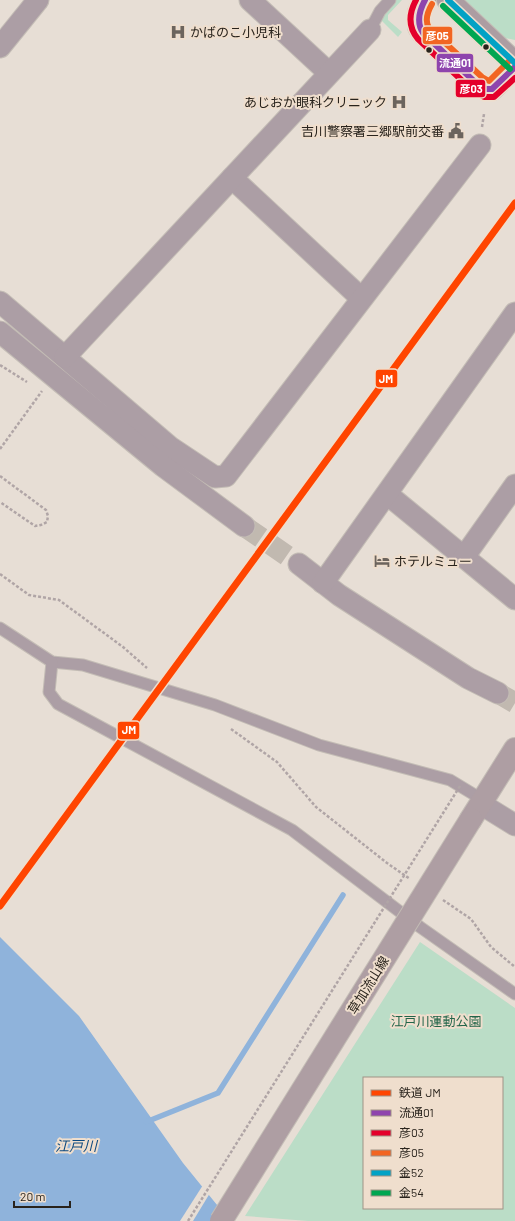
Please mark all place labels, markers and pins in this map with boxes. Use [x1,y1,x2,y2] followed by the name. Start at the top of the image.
[169,23,187,41] hospital icon: かばのこ小児科
[190,24,281,40] place label: かばのこ小児科
[481,42,491,52] unlabelled marker
[424,45,434,55] unlabelled marker
[390,93,408,111] hospital icon: あじおか眼科クリニック
[244,94,387,110] place label: あじおか眼科クリニック
[447,122,465,140] public building icon: 吉川警察署三郷駅前交番
[301,123,444,139] place label: 吉川警察署三郷駅前交番
[373,552,391,570] hotel icon: ホテルミュー
[394,553,472,569] place label: ホテルミュー

